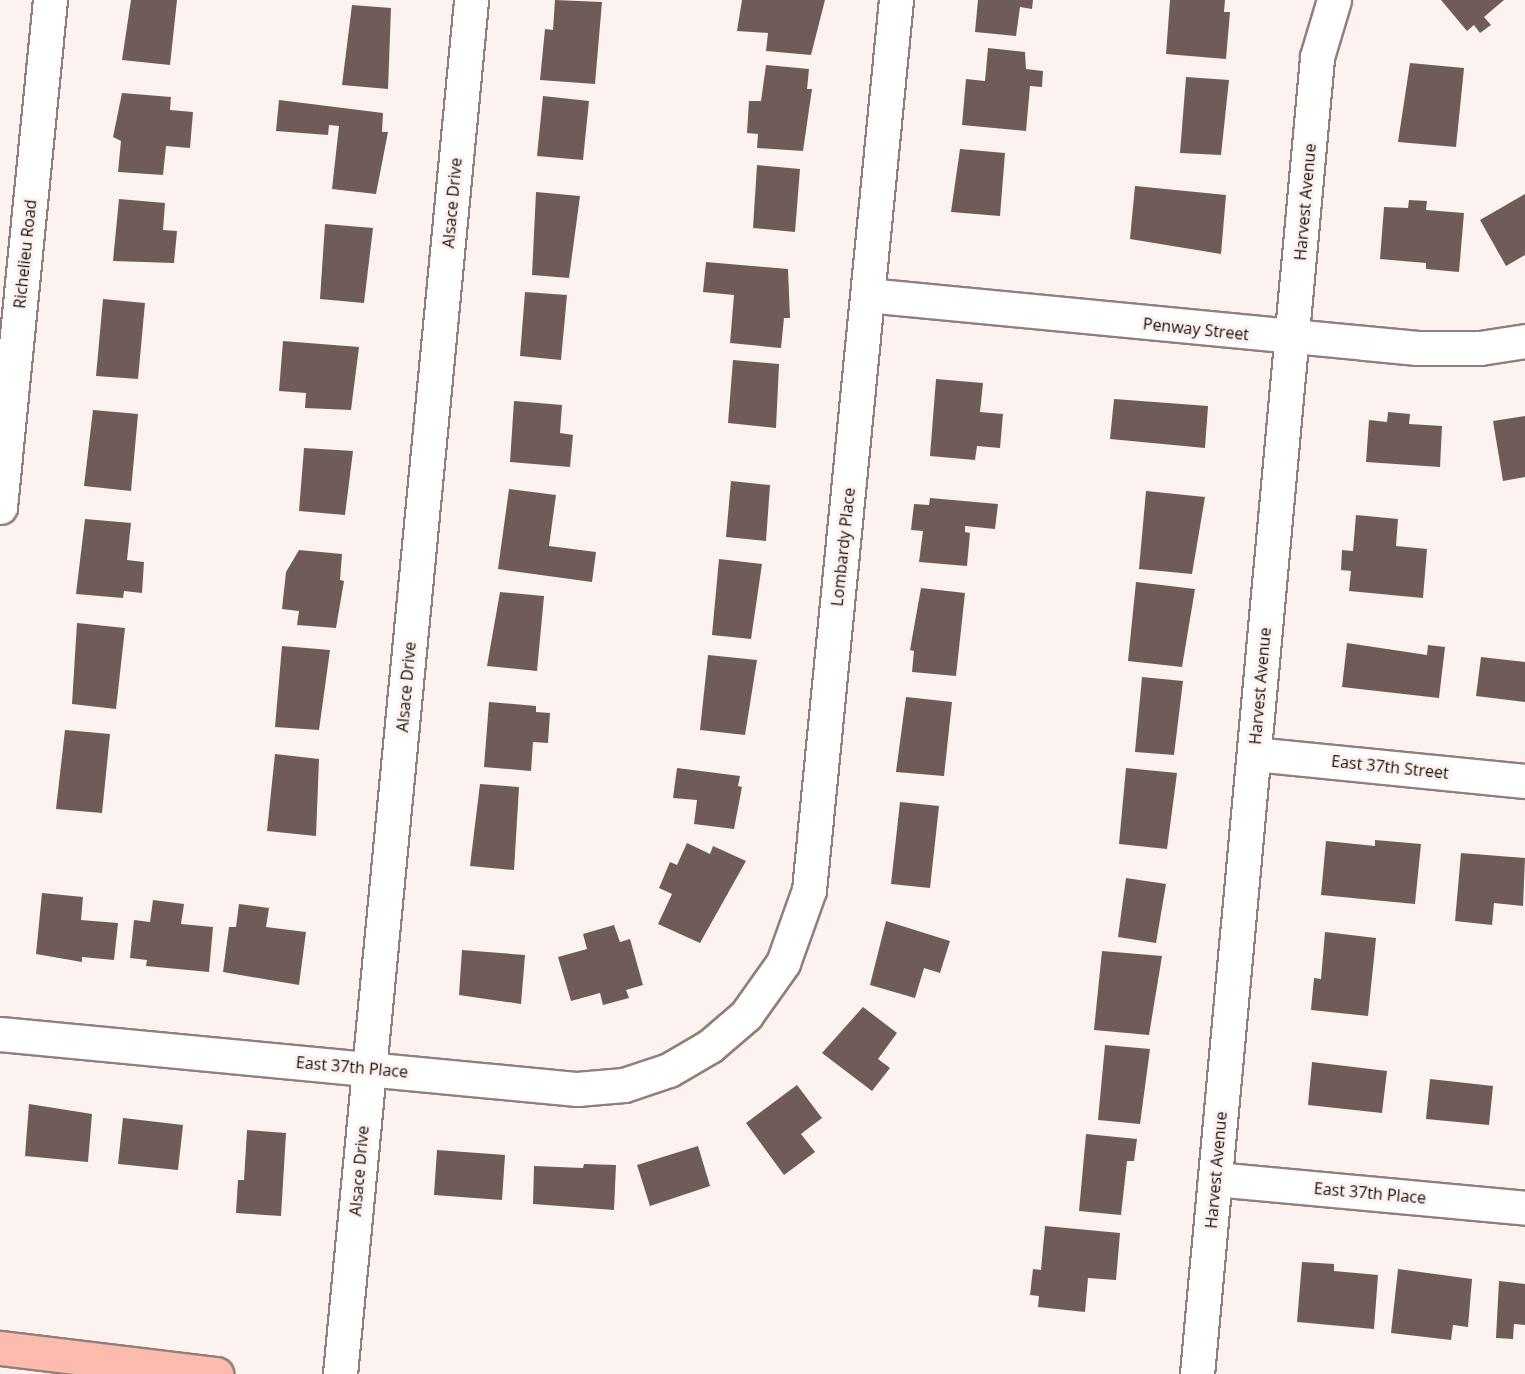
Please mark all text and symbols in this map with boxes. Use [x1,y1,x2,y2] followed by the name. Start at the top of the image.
[1290,143,1320,261] street label: Harvest Avenue
[438,157,466,249] street label: Alsace Drive
[10,199,40,309] street label: Richelieu Road
[1142,314,1250,344] street label: Penway Street
[827,487,859,607] street label: Lombardy Place
[1245,627,1275,745] street label: Harvest Avenue
[392,641,420,733] street label: Alsace Drive
[1330,751,1450,783] street label: East 37th Street
[295,1053,409,1081] street label: East 37th Place
[1201,1111,1231,1229] street label: Harvest Avenue
[345,1125,373,1217] street label: Alsace Drive
[1313,1179,1427,1207] street label: East 37th Place

